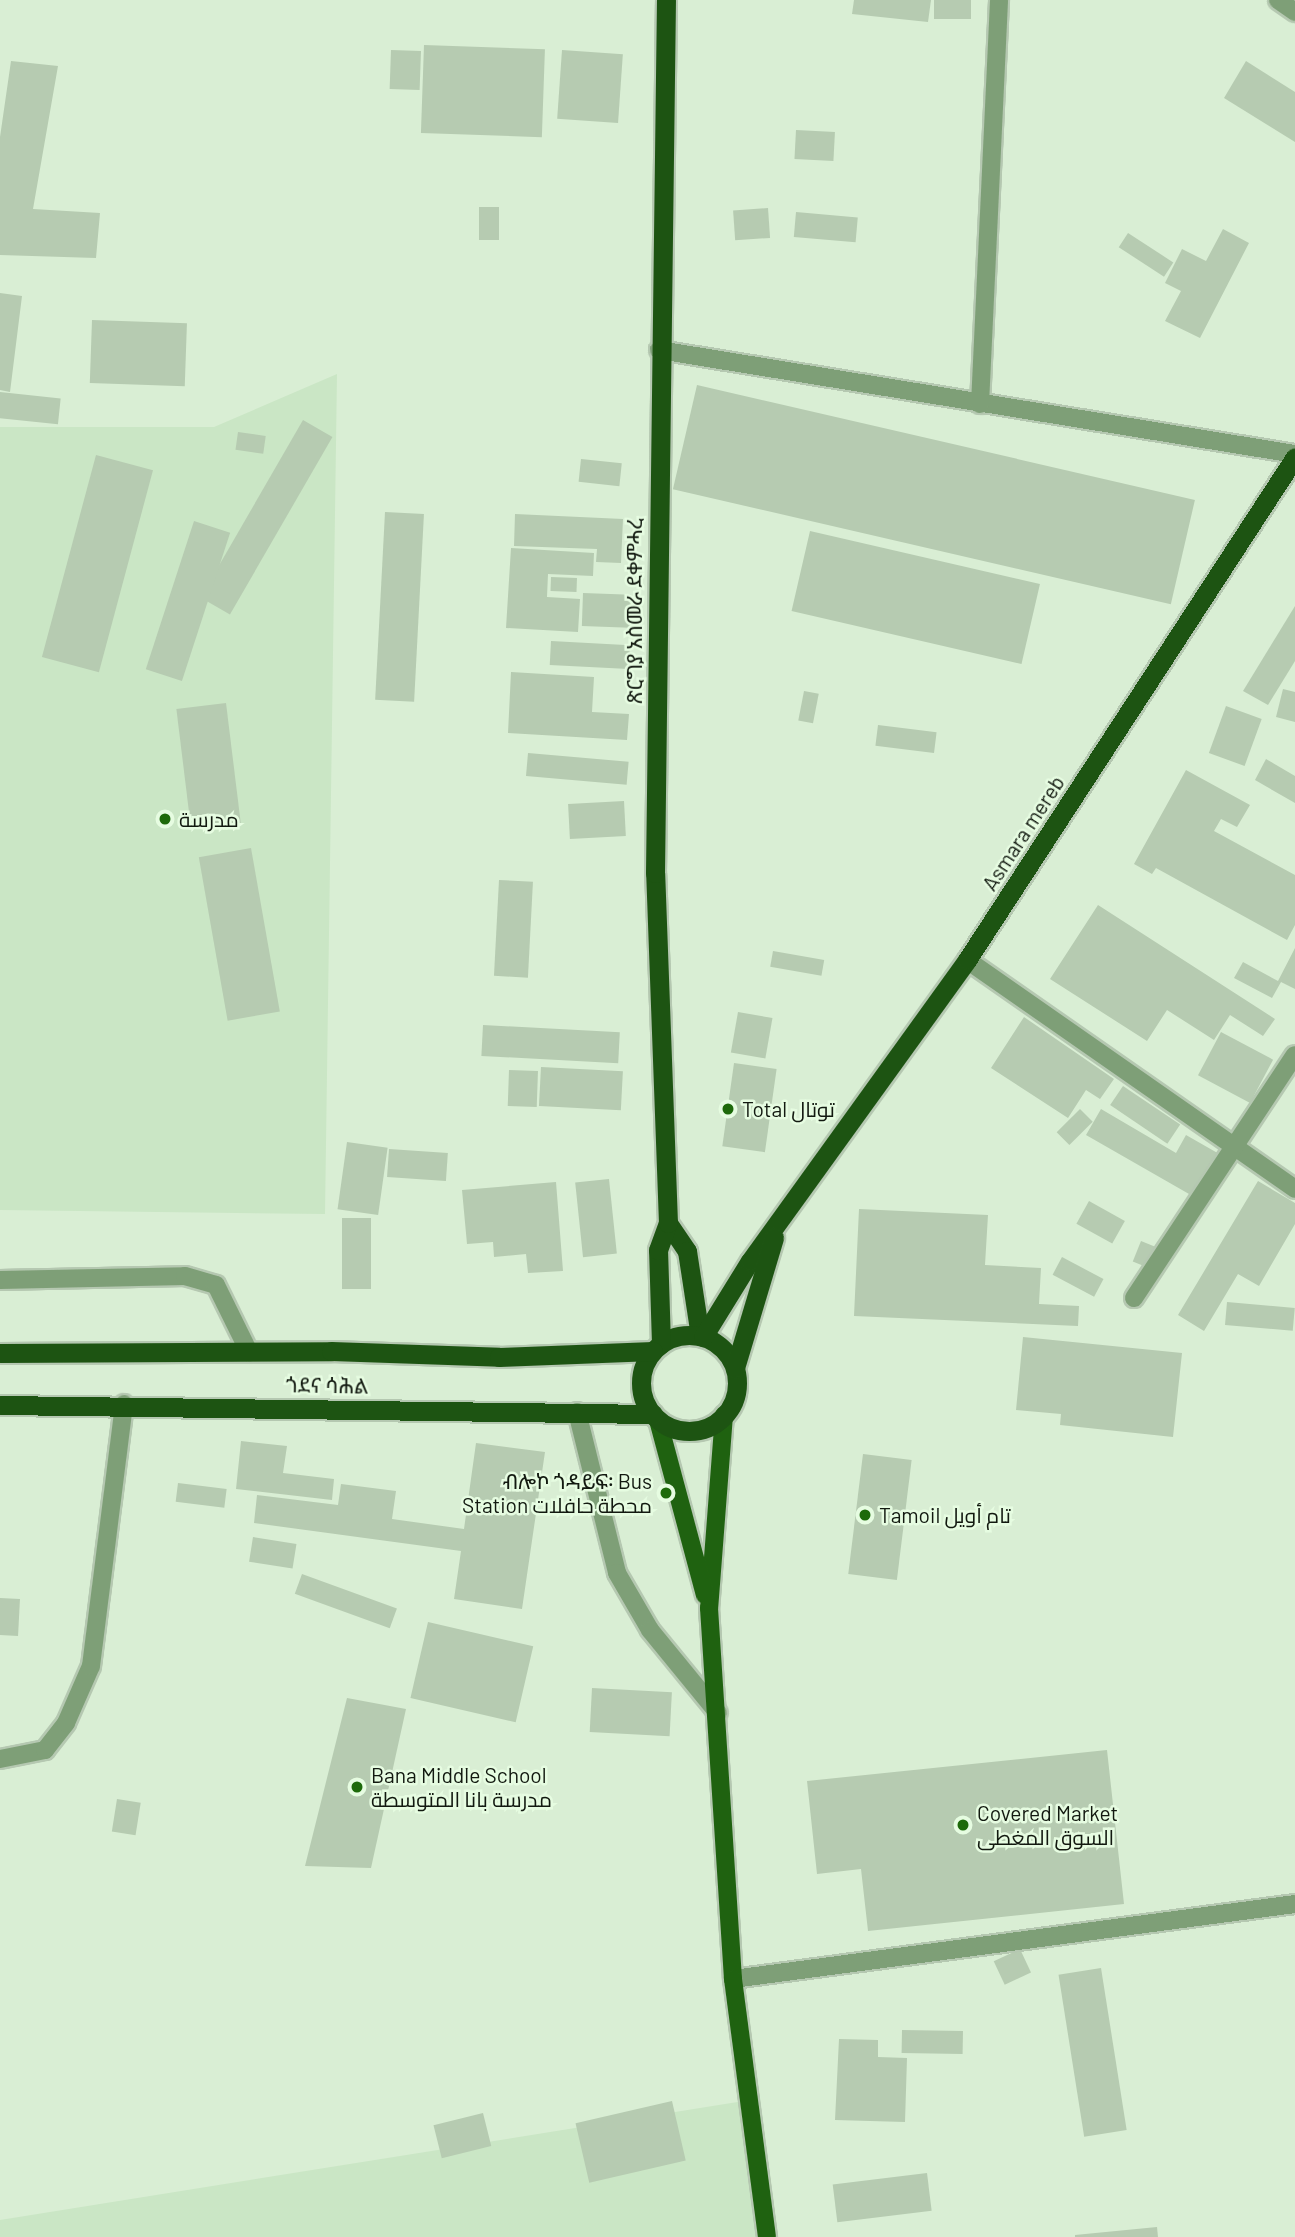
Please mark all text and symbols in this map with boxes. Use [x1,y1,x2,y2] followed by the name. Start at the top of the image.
[621,518,647,704] street label: ጽርግያ አስመራ ደቀምሓረ
[976,771,1070,895] street label: Asmara mereb
[179,806,239,832] place label: مدرسة
[157,811,173,827] marker: مدرسة
[742,1096,835,1122] place label: Total توتال
[720,1101,736,1117] marker: Total توتال
[286,1372,368,1398] street label: ጎደና ሳሕል
[462,1468,652,1518] place label: ብሎኮ ጎዳይፍ፡ Bus Station محطة حافلات
[658,1485,674,1501] marker: ብሎኮ ጎዳይፍ፡ Bus Station محطة حافلات
[879,1502,1011,1528] place label: Tamoil تام أويل
[857,1507,873,1523] marker: Tamoil تام أويل
[371,1762,552,1812] place label: Bana Middle School مدرسة بانا المتوسطة
[349,1779,365,1795] marker: Bana Middle School مدرسة بانا المتوسطة
[977,1800,1118,1850] place label: Covered Market السوق المغطى
[955,1817,971,1833] marker: Covered Market السوق المغطى

